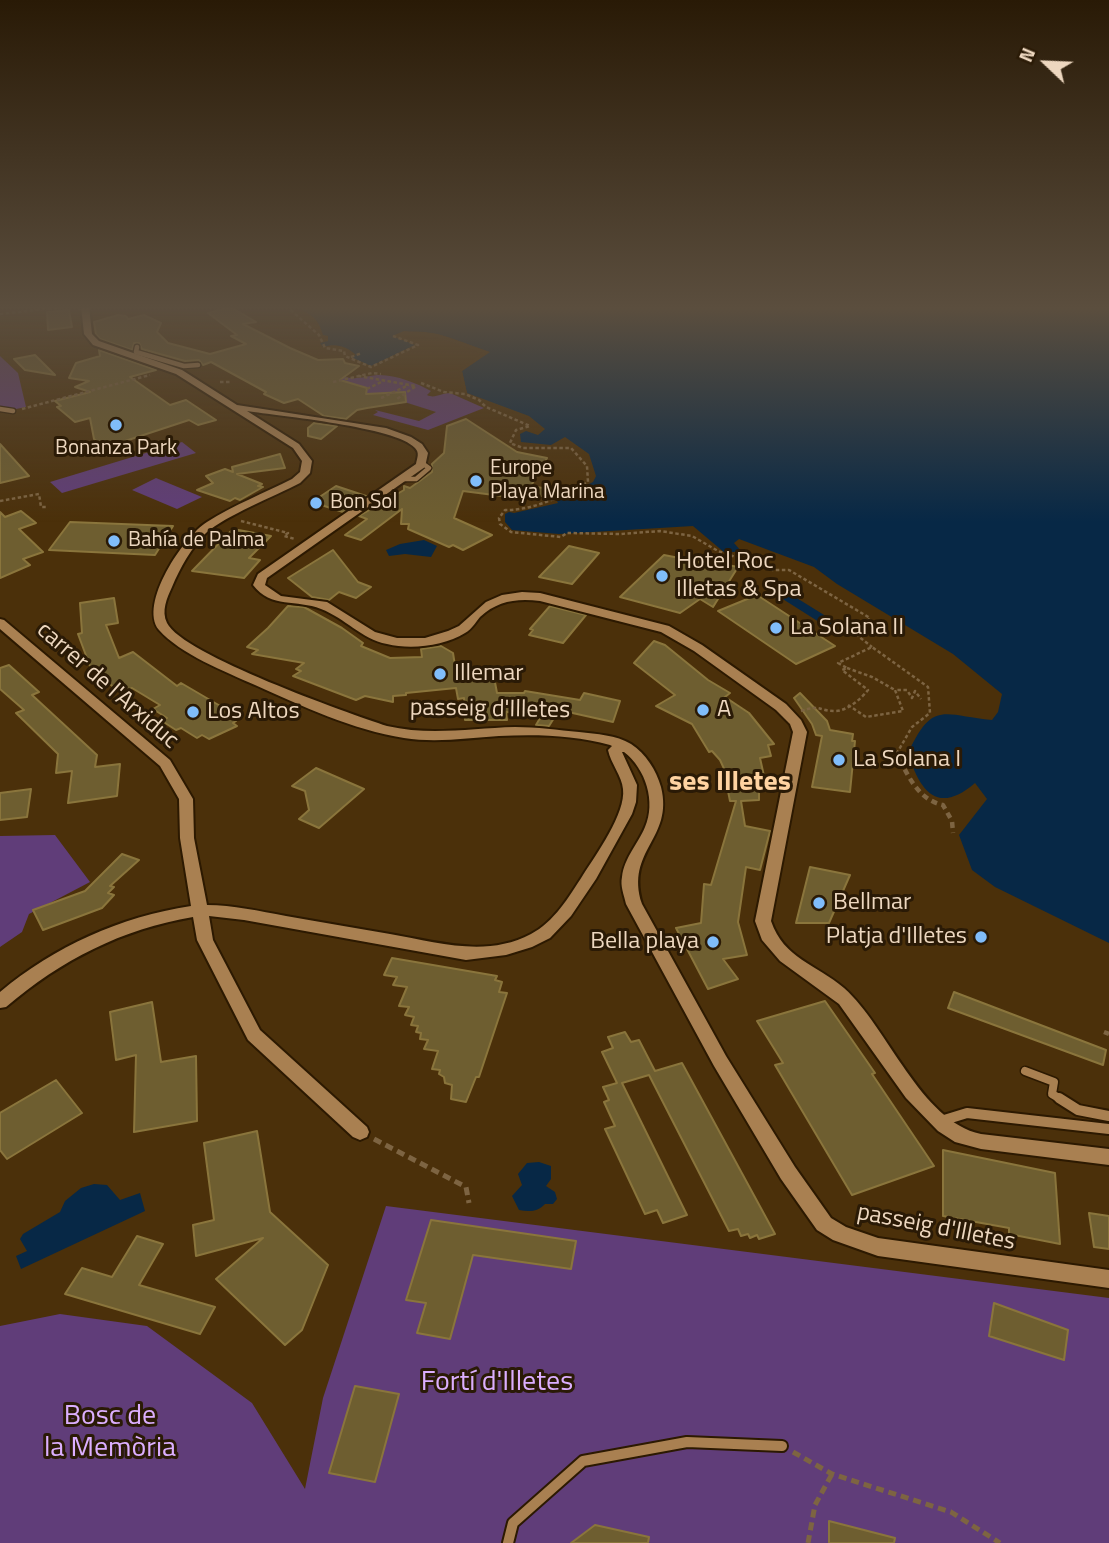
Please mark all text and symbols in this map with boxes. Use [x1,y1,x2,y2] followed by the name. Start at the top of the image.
[1011,28,1081,98] north arrow
[1010,43,1042,66] text: N
[108,417,124,433] marker: Bonanza Park
[55,436,177,462] place label: Bonanza Park
[490,456,605,506] place label: Europe Playa Marina
[468,473,484,489] marker: Europe Playa Marina
[330,490,397,516] place label: Bon Sol
[308,495,324,511] marker: Bon Sol
[128,528,265,554] place label: Bahía de Palma
[106,533,122,549] marker: Bahía de Palma
[676,548,801,604] place label: Hotel Roc Illetas & Spa
[654,568,670,584] marker: Hotel Roc Illetas & Spa
[790,614,904,642] place label: La Solana II
[30,616,184,756] street label: carrer de l'Arxiduc
[768,620,784,636] marker: La Solana II
[454,660,524,688] place label: Illemar
[432,666,448,682] marker: Illemar
[410,694,570,726] street label: passeig d'Illetes
[717,696,731,724] place label: A
[207,698,300,726] place label: Los Altos
[695,702,711,718] marker: A
[185,704,201,720] marker: Los Altos
[853,746,961,774] place label: La Solana I
[831,752,847,768] marker: La Solana I
[669,766,791,800] district label: ses Illetes
[833,889,911,917] place label: Bellmar
[811,895,827,911] marker: Bellmar
[826,923,967,951] place label: Platja d'Illetes
[590,928,699,956] place label: Bella playa
[973,929,989,945] marker: Platja d'Illetes
[705,934,721,950] marker: Bella playa
[855,1199,1017,1257] street label: passeig d'Illetes
[421,1366,573,1400] park label: Fortí d'Illetes
[44,1400,176,1466] park label: Bosc de la Memòria

